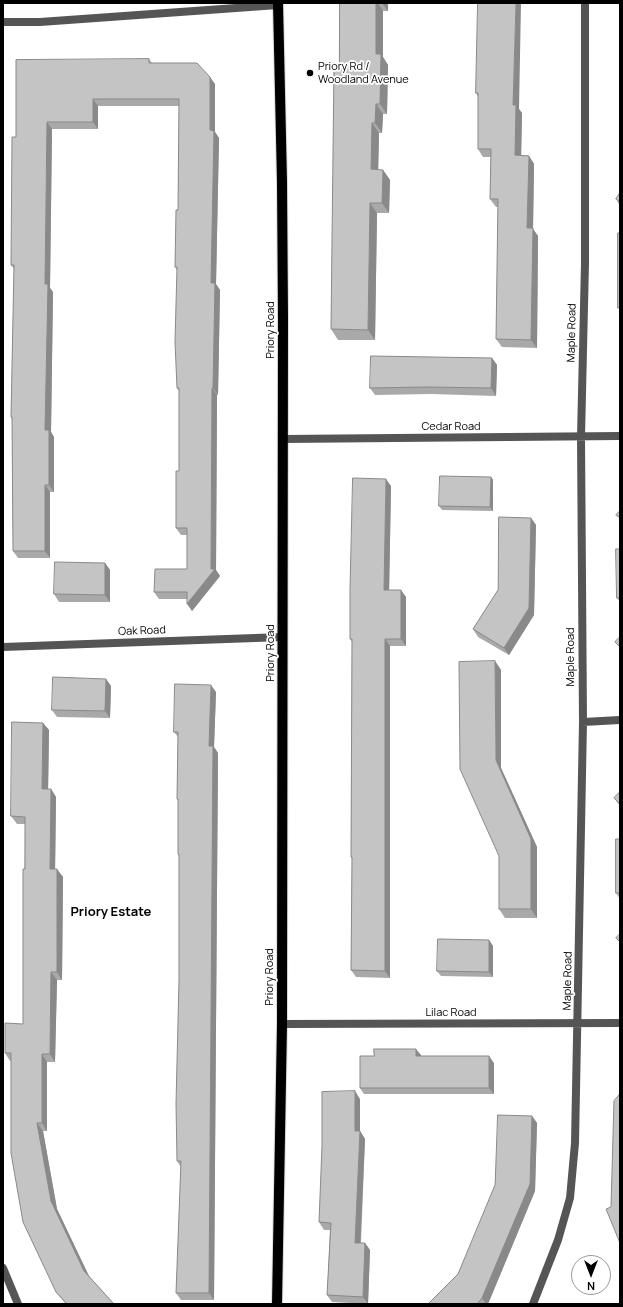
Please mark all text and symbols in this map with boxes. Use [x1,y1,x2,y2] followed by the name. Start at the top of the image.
[318,60,409,86] place label: Priory Rd / Woodland Avenue
[305,68,315,78] marker: Priory Rd / Woodland Avenue
[264,301,278,359] street label: Priory Road
[565,303,579,363] street label: Maple Road
[421,420,481,434] street label: Cedar Road
[118,624,166,638] street label: Oak Road
[264,624,278,682] street label: Priory Road
[564,627,578,687] street label: Maple Road
[71,904,151,920] district label: Priory Estate
[263,948,277,1006] street label: Priory Road
[561,951,575,1011] street label: Maple Road
[425,1006,477,1020] street label: Lilac Road
[571,1255,611,1295] north arrow
[587,1279,595,1294] text: N

